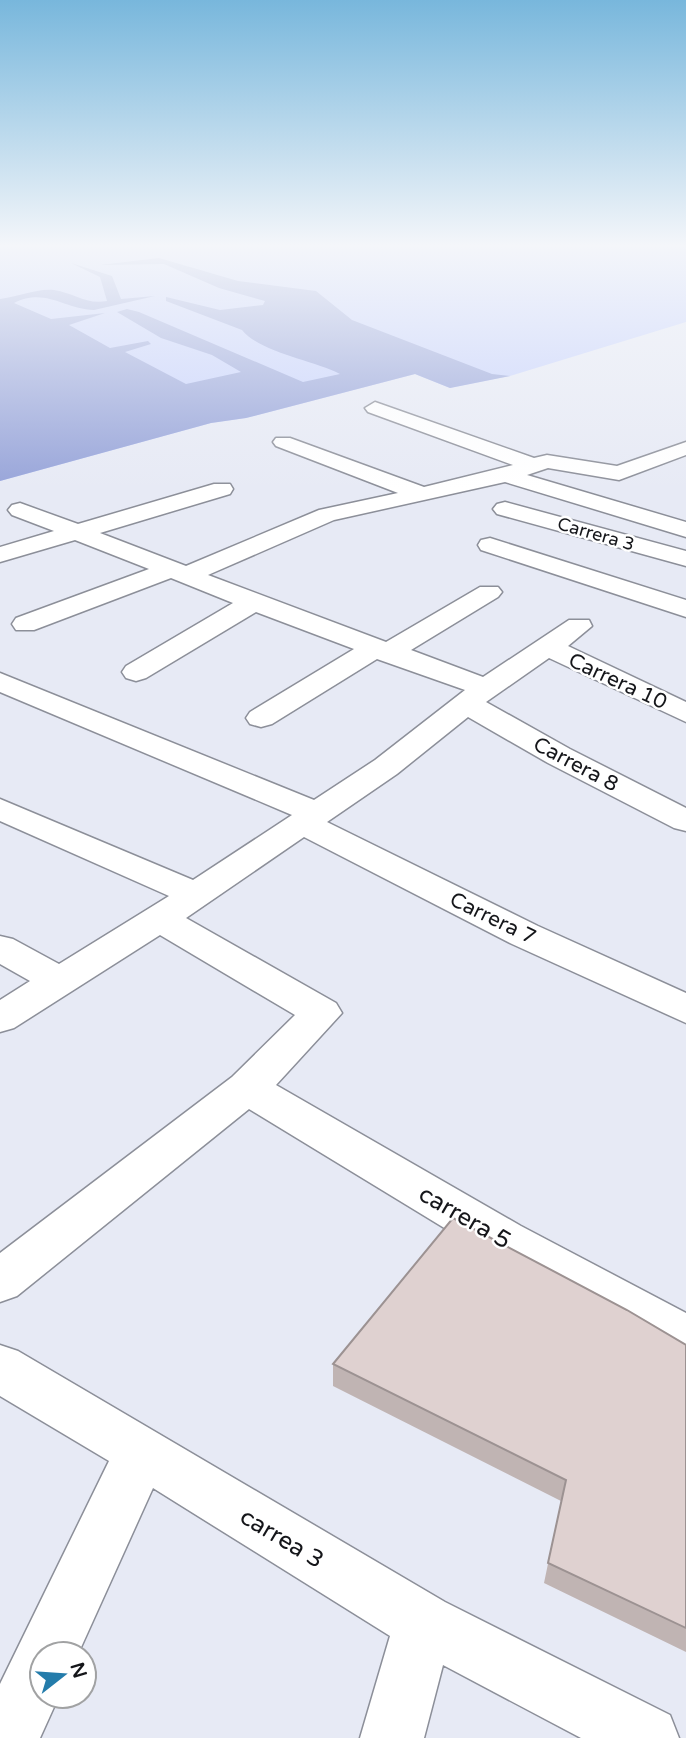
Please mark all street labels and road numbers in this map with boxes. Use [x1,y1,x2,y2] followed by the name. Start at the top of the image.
[555,512,637,556] street label: Carrera 3
[565,648,671,715] street label: Carrera 10
[529,732,622,797] street label: Carrera 8
[446,887,540,950] street label: Carrera 7
[413,1179,516,1255] street label: carrera 5
[235,1502,329,1575] street label: carrea 3

